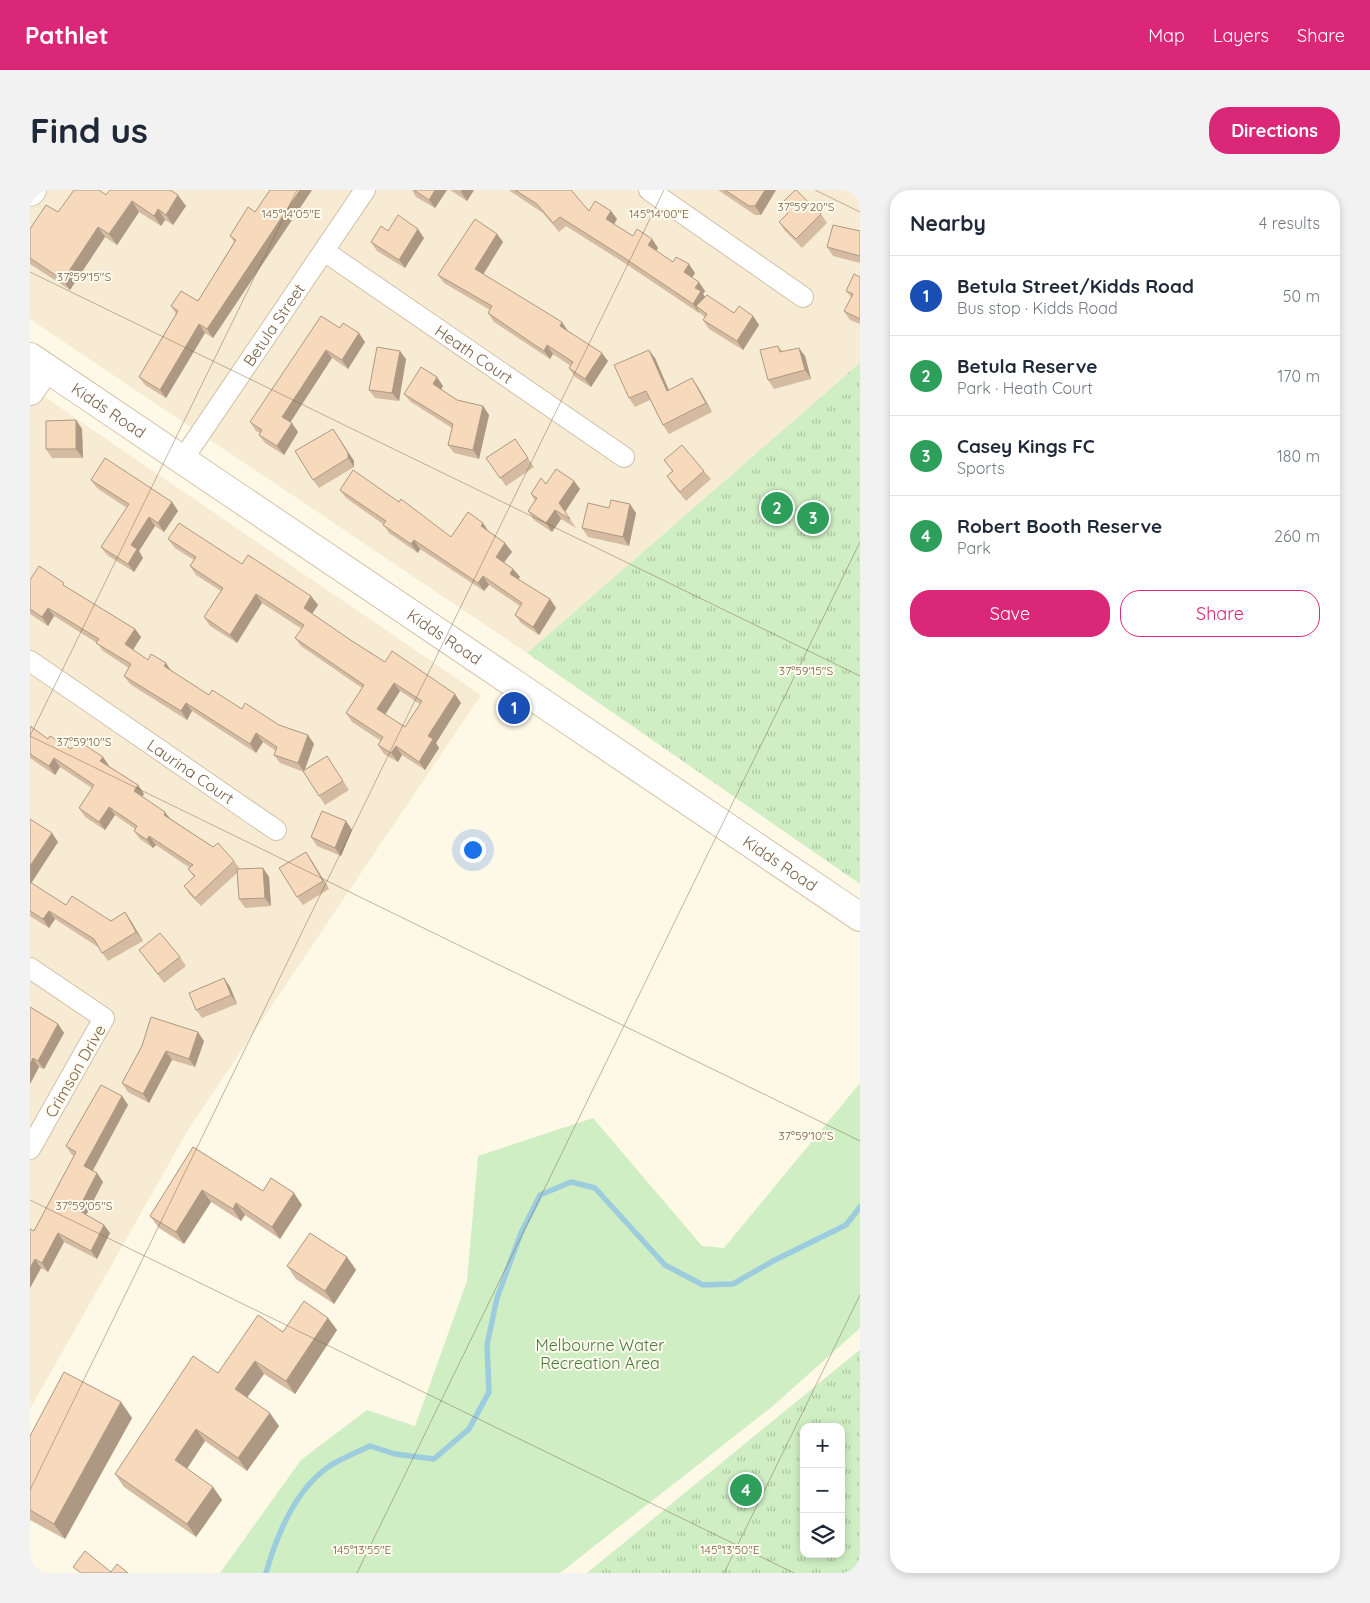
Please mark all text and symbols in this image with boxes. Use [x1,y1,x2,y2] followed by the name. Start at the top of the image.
[25,20,109,50] text: Pathlet
[1148,24,1185,47] text: Map
[1213,24,1269,47] text: Layers
[1297,24,1345,47] text: Share
[1209,107,1340,154] button: Directions
[30,108,148,152] text: Find us
[777,199,835,214] text: 37°59'20"S
[261,206,321,221] text: 145°14'05"E
[629,206,689,221] text: 145°14'00"E
[910,210,986,236] text: Nearby
[1259,213,1320,233] text: 4 results
[57,269,111,284] text: 37°59'15"S
[957,274,1194,298] text: Betula Street/Kidds Road
[239,280,309,370] street label: Betula Street
[923,286,929,306] text: 1
[1283,286,1320,306] text: 50 m
[957,298,1118,318] text: Bus stop · Kidds Road
[431,320,517,388] street label: Heath Court
[957,354,1097,378] text: Betula Reserve
[921,366,931,386] text: 2
[1277,366,1320,386] text: 170 m
[68,378,150,442] street label: Kidds Road
[957,378,1093,398] text: Park · Heath Court
[957,434,1095,458] text: Casey Kings FC
[922,446,930,466] text: 3
[1277,446,1320,466] text: 180 m
[957,458,1005,478] text: Sports
[761,489,793,527] pin: 2
[797,499,829,537] pin: 3
[957,514,1162,538] text: Robert Booth Reserve
[921,526,931,546] text: 4
[1274,526,1320,546] text: 260 m
[957,538,991,558] text: Park
[910,590,1110,637] button: Save
[1120,590,1320,637] button: Share
[404,605,485,669] street label: Kidds Road
[779,663,833,678] text: 37°59'15"S
[498,689,530,727] pin: 1
[57,734,112,749] text: 37°59'10"S
[143,735,238,808] street label: Laurina Court
[739,831,821,895] street label: Kidds Road
[460,837,486,863] your location
[40,1021,110,1121] street label: Crimson Drive
[779,1128,834,1143] text: 37°59'10"S
[55,1198,113,1213] text: 37°59'05"S
[536,1335,664,1373] park label: Melbourne Water Recreation Area
[800,1423,845,1558] map controls
[800,1423,845,1468] button: +
[800,1468,845,1513] button: −
[730,1471,762,1509] pin: 4
[800,1513,845,1558] button: layers
[333,1542,392,1557] text: 145°13'55"E
[700,1542,760,1557] text: 145°13'50"E

